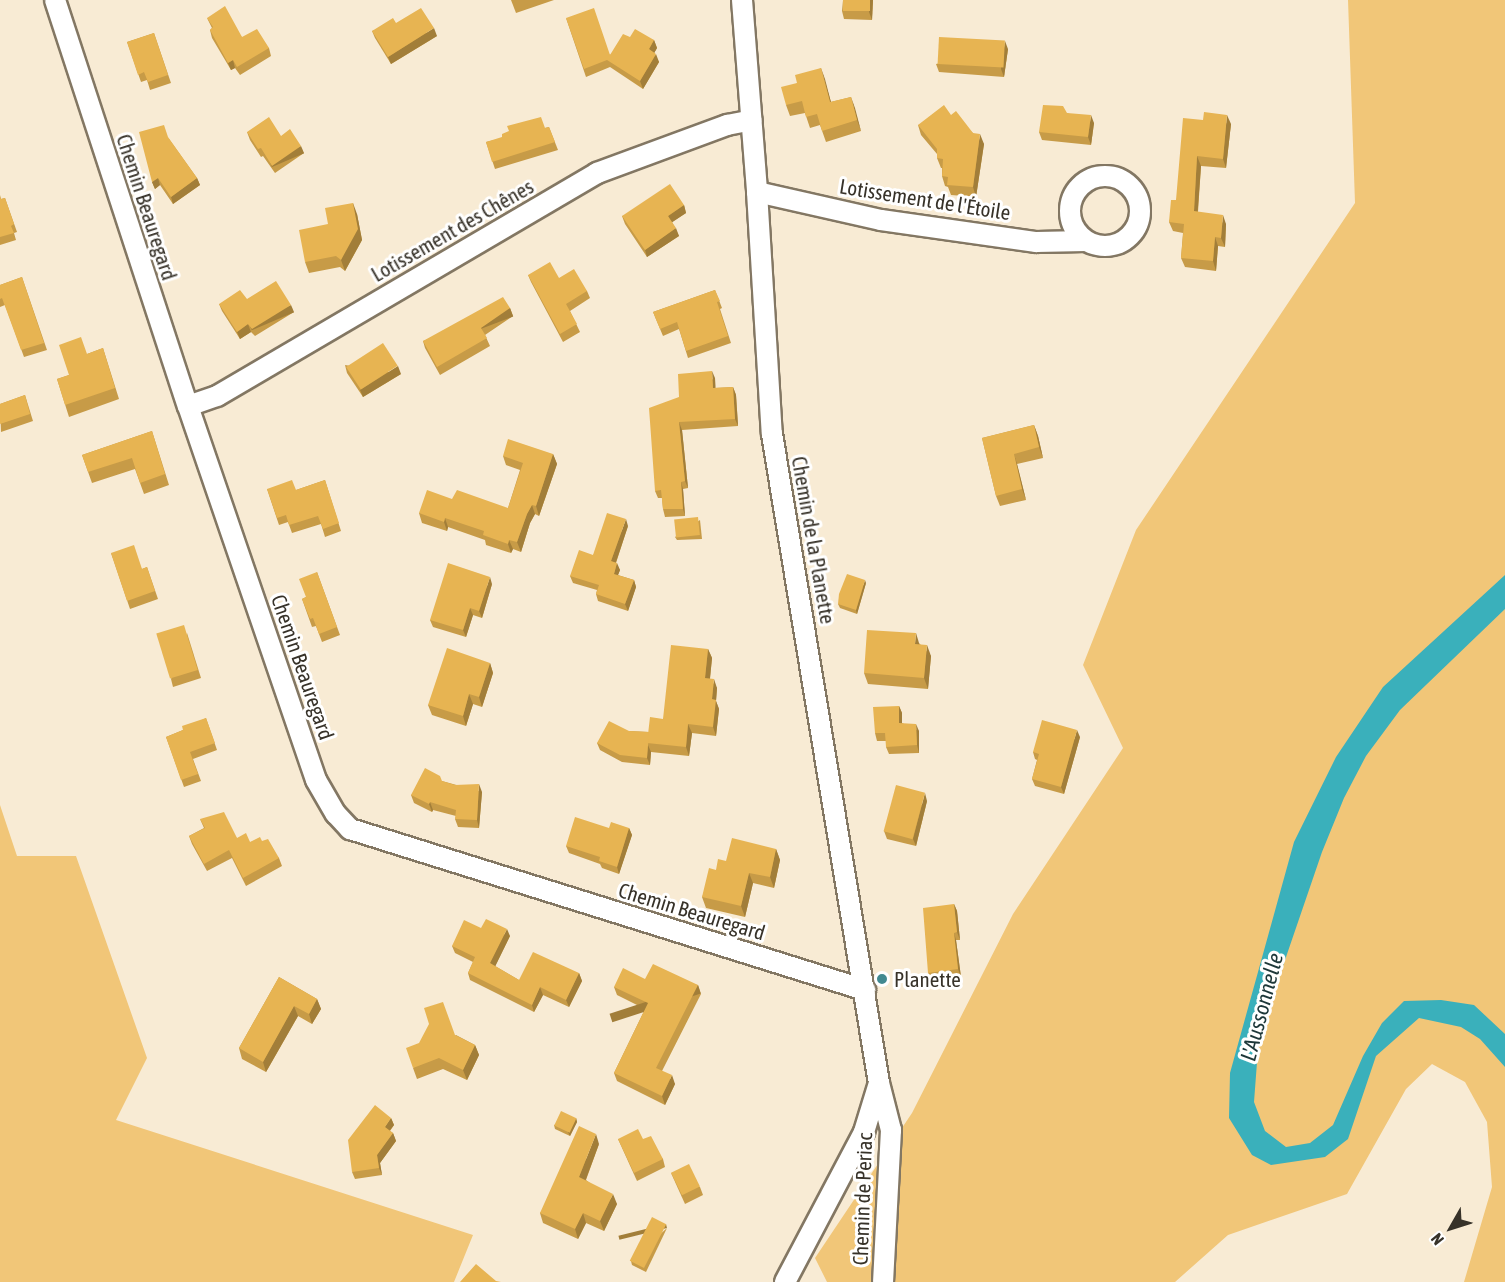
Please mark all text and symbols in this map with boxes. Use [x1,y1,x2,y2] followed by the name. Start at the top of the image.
[112,131,182,283] street label: Chemin Beauregard
[366,173,538,287] street label: Lotissement des Chênes
[838,173,1012,225] street label: Lotissement de l'Étoile
[787,454,841,626] street label: Chemin de la Planette
[266,591,340,743] street label: Chemin Beauregard
[616,877,768,945] street label: Chemin Beauregard
[1235,950,1289,1064] water label: L'Aussonnelle
[894,966,961,992] place label: Planette
[875,972,889,986] marker: Planette
[847,1132,877,1266] street label: Chemin de Periac
[1421,1198,1481,1258] north arrow
[1427,1230,1447,1249] text: N

